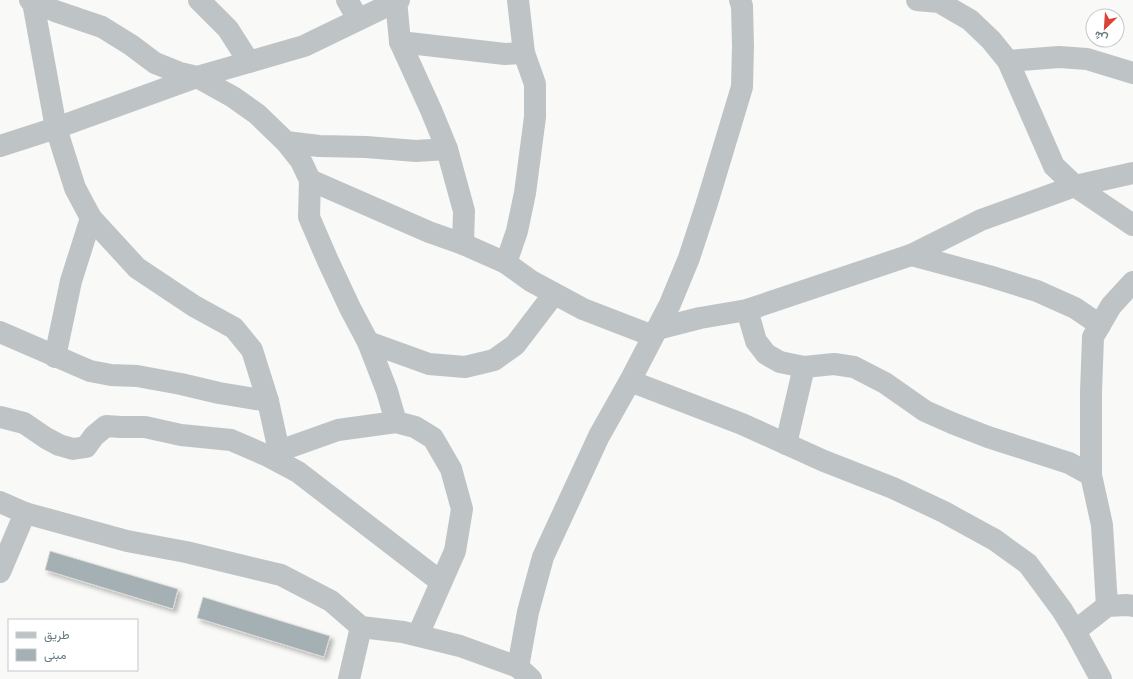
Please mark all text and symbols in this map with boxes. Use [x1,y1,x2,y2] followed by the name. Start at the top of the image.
[1085,8,1125,48] north arrow
[1091,28,1110,47] text: ش
[8,619,138,671] legend
[44,626,70,643] text: طريق
[44,646,66,663] text: مبنى

